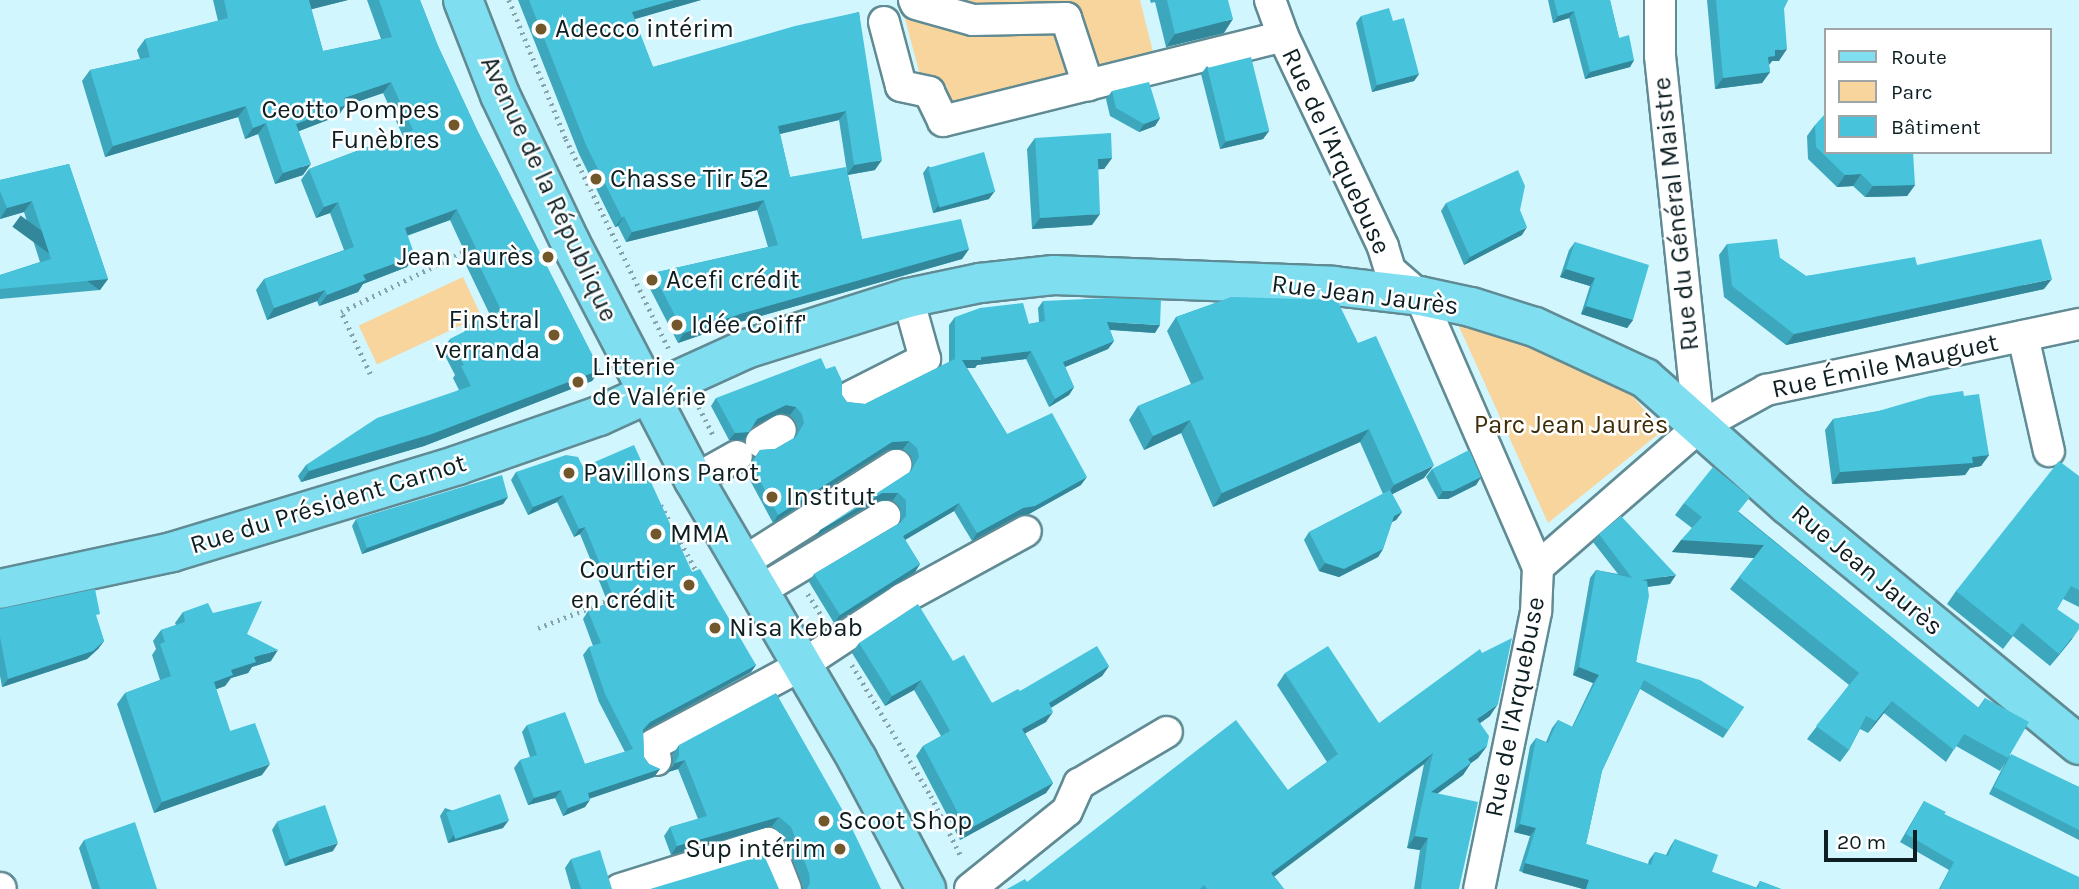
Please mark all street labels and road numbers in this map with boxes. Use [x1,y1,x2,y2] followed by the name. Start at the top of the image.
[1275,43,1397,259] street label: Rue de l'Arquebuse
[474,51,624,327] street label: Avenue de la République
[1646,76,1706,352] street label: Rue du Général Maistre
[1270,268,1460,322] street label: Rue Jean Jaurès
[1769,327,2001,405] street label: Rue Émile Mauguet
[186,447,470,561] street label: Rue du Président Carnot
[1785,498,1949,642] street label: Rue Jean Jaurès
[1478,594,1552,820] street label: Rue de l'Arquebuse

